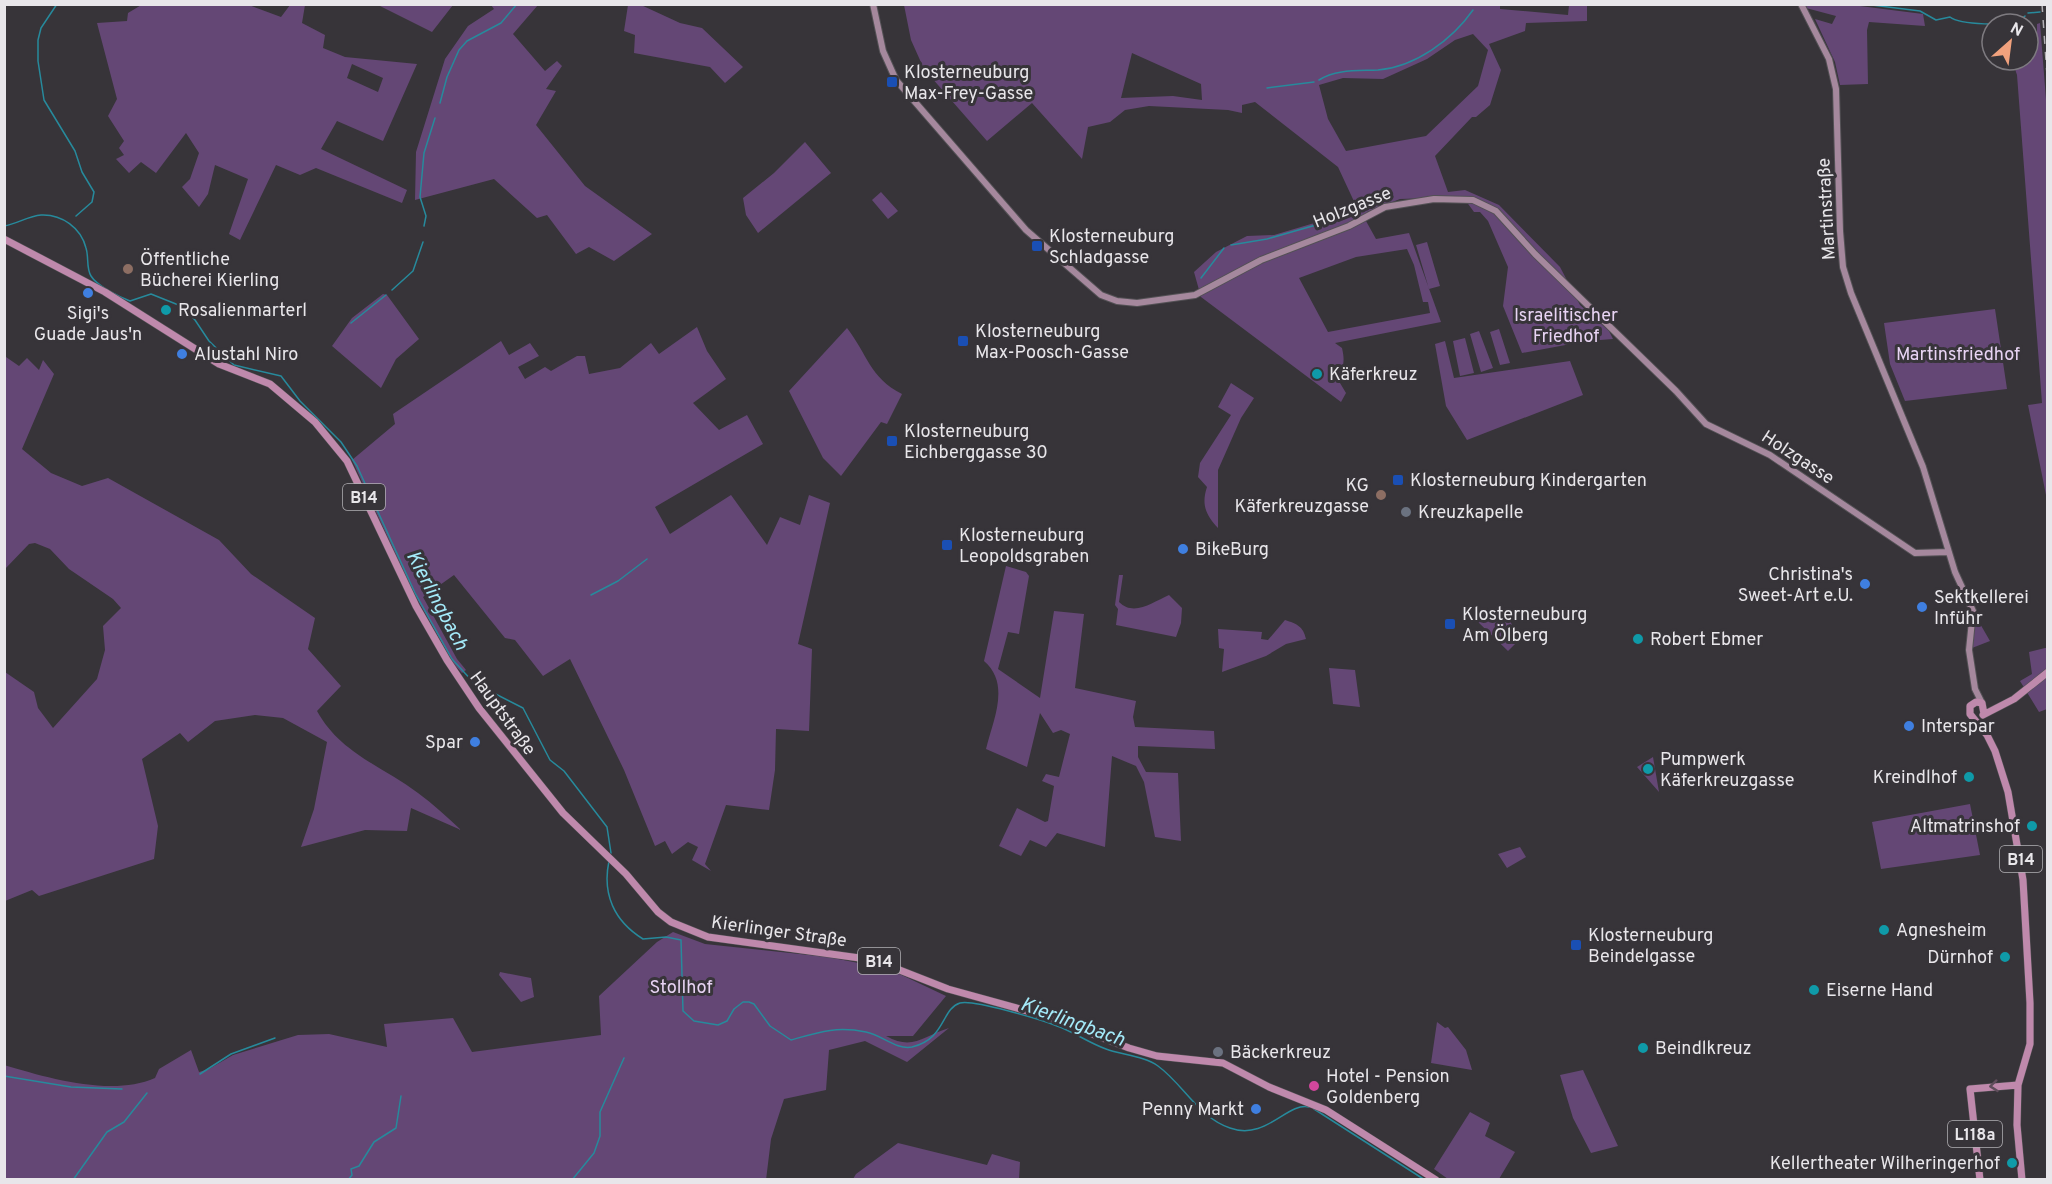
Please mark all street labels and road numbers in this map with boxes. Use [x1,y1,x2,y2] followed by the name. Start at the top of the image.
[1813,157,1842,261] street label: Martinstraße
[1310,182,1395,234] street label: Holzgasse
[1756,426,1838,490] street label: Holzgasse
[343,484,385,510] road number: B14
[464,667,540,760] street label: Hauptstraße
[2000,846,2042,872] road number: B14
[710,912,848,953] street label: Kierlinger Straße
[858,948,900,974] road number: B14
[1948,1121,2002,1147] road number: L118a

